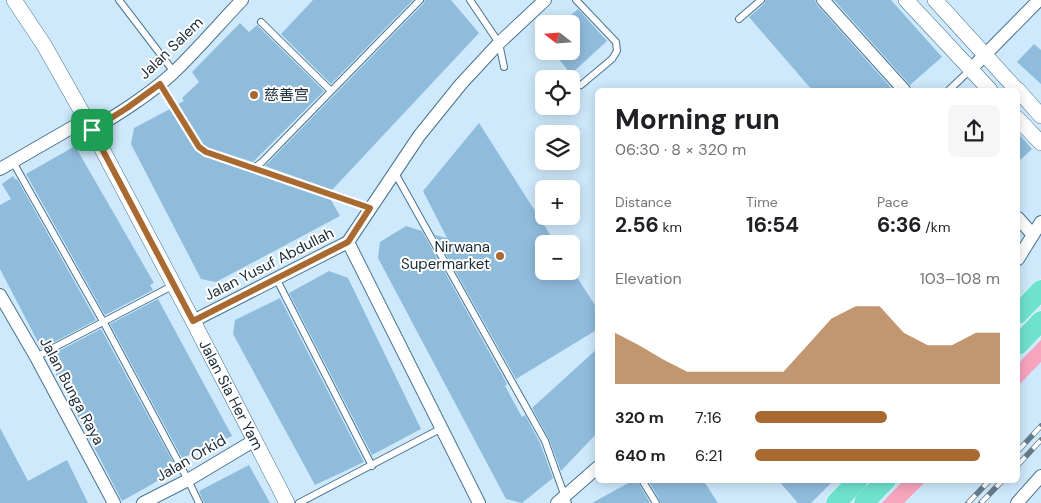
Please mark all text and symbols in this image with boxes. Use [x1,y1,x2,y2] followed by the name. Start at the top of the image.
[135,12,207,84] street label: Jalan Salem
[535,15,580,60] north arrow
[535,15,580,280] map controls
[535,70,580,115] button: locate
[264,85,309,105] place label: 慈善宫
[248,89,260,101] marker: 慈善宫
[615,101,780,138] text: Morning run
[948,105,1000,157] button: share
[71,109,113,151] pin
[78,116,106,144] icon: arrive
[535,125,580,170] button: layers
[615,139,746,160] text: 06:30 · 8 × 320 m
[535,180,580,225] button: +
[615,193,672,211] text: Distance
[746,193,778,211] text: Time
[877,193,908,211] text: Pace
[615,211,659,239] text: 2.56
[746,211,799,239] text: 16:54
[877,211,922,239] text: 6:36
[659,218,682,236] text: km
[922,218,950,236] text: /km
[201,223,337,305] street label: Jalan Yusuf Abdullah
[535,235,580,280] button: −
[401,237,490,274] place label: Nirwana Supermarket
[494,250,506,262] marker: Nirwana Supermarket
[615,268,682,289] text: Elevation
[920,268,1000,289] text: 103–108 m
[35,334,109,448] street label: Jalan Bunga Raya
[194,336,268,454] street label: Jalan Sia Her Yam
[615,407,664,428] text: 320 m
[695,407,722,428] text: 7:16
[152,430,230,486] street label: Jalan Orkid
[615,445,666,466] text: 640 m
[695,445,723,466] text: 6:21

